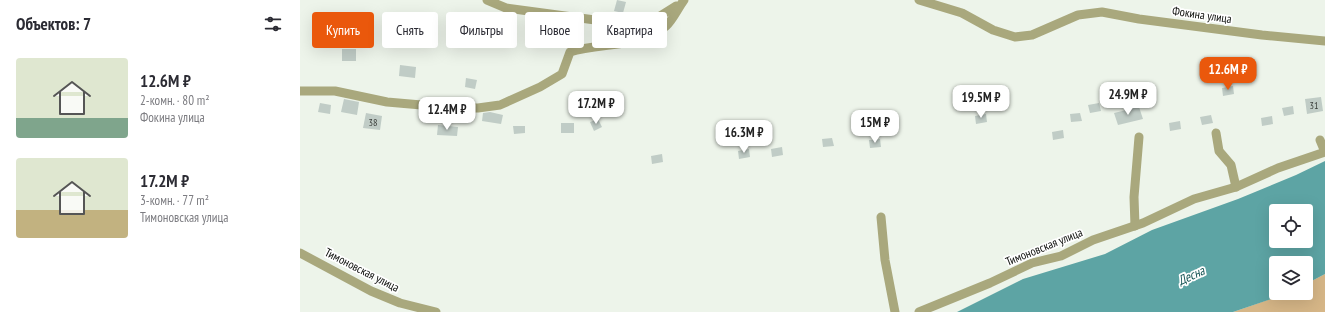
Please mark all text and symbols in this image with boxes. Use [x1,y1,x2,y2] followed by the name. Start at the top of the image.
[1171,3,1233,26] street label: Фокина улица
[312,12,374,48] chip: Купить
[382,12,438,48] chip: Снять
[446,12,517,48] chip: Фильтры
[525,12,584,48] chip: Новое
[592,12,667,48] chip: Квартира
[16,13,91,35] text: Объектов: 7
[262,13,284,35] icon: filters
[1191,57,1265,91] pin: 12.6M ₽
[1209,61,1247,78] text: 12.6M ₽
[140,70,191,92] text: 12.6M ₽
[48,74,96,122] icon: home
[1091,82,1165,116] pin: 24.9M ₽
[944,85,1018,119] pin: 19.5M ₽
[1109,86,1147,103] text: 24.9M ₽
[962,89,1000,106] text: 19.5M ₽
[559,91,633,125] pin: 17.2M ₽
[140,92,210,109] text: 2-комн. · 80 m²
[577,95,615,112] text: 17.2M ₽
[410,97,484,131] pin: 12.4M ₽
[1310,99,1319,112] house number: 31
[428,101,466,118] text: 12.4M ₽
[140,109,205,126] text: Фокина улица
[847,110,903,144] pin: 15M ₽
[860,114,890,131] text: 15M ₽
[369,116,378,129] house number: 38
[707,120,781,154] pin: 16.3M ₽
[725,124,763,141] text: 16.3M ₽
[140,170,189,192] text: 17.2M ₽
[48,174,96,222] icon: home
[140,192,209,209] text: 3-комн. · 77 m²
[1269,204,1313,300] map controls
[1269,204,1313,248] button: locate
[140,209,229,226] text: Тимоновская улица
[1003,224,1085,269] street label: Тимоновская улица
[322,244,402,295] street label: Тимоновская улица
[1269,256,1313,300] button: layers
[1174,262,1208,289] water label: Десна

